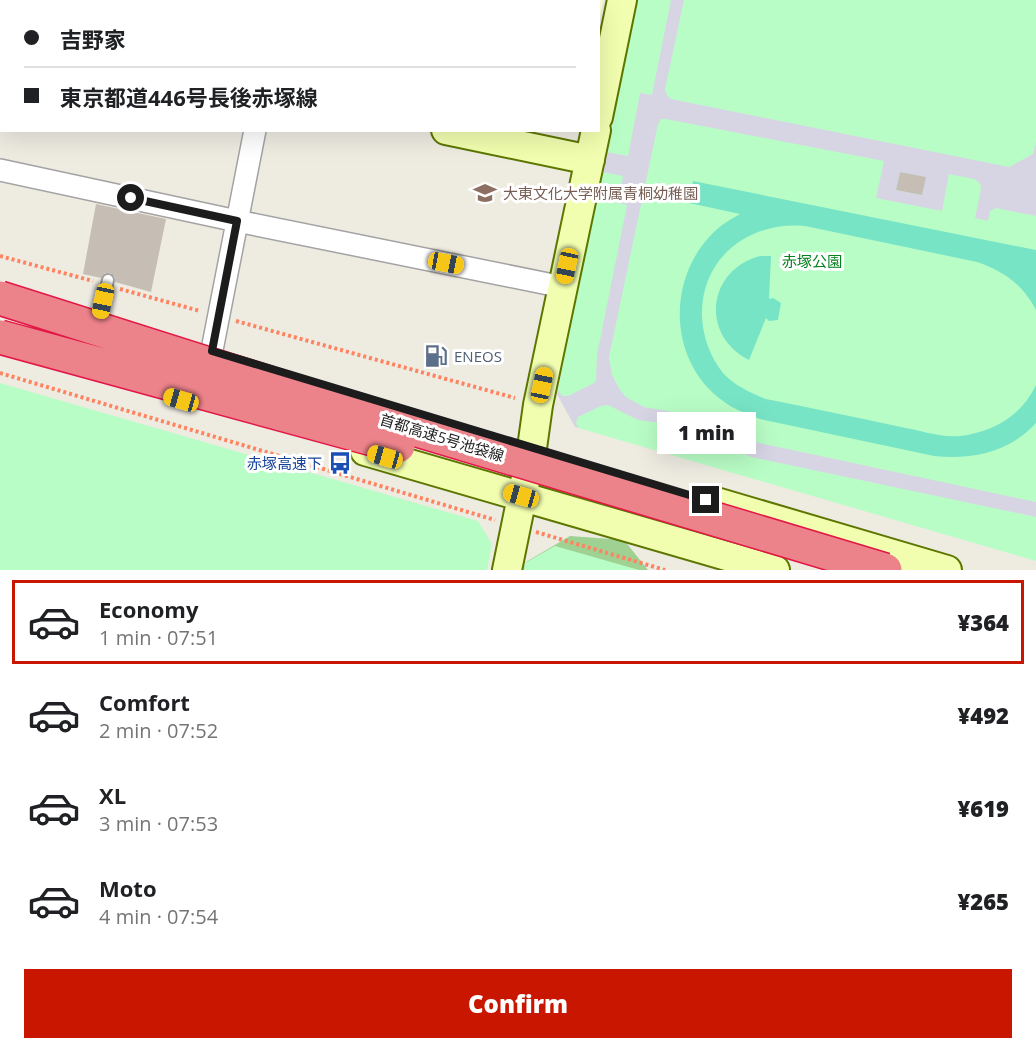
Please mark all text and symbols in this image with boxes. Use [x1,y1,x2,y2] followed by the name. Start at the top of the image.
[60,24,126,54] text: 吉野家
[60,82,318,112] text: 東京都道446号長後赤塚線
[472,180,498,206] school or university icon: 大東文化大学附属青桐幼稚園
[503,183,698,203] place label: 大東文化大学附属青桐幼稚園
[117,184,144,211] route start
[554,247,580,285] car
[427,251,465,275] car
[782,251,842,271] park label: 赤塚公園
[90,282,116,320] car
[423,343,449,369] fuel station icon: ENEOS
[454,346,502,366] place label: ENEOS
[529,366,555,404] car
[161,386,201,414] car
[378,409,506,465] street label: 首都高速5号池袋線
[656,413,756,455] callout: 1 min
[678,419,735,446] text: 1 min
[365,443,405,471] car
[327,450,353,476] bus stop icon: 赤塚高速下
[247,453,322,473] place label: 赤塚高速下
[501,482,541,510] car
[692,486,719,513] route end
[99,594,198,624] text: Economy
[27,595,81,649] icon: car
[957,607,1009,637] text: ¥364
[99,624,218,651] text: 1 min · 07:51
[99,687,190,717] text: Comfort
[27,688,81,742] icon: car
[957,700,1009,730] text: ¥492
[99,717,218,744] text: 2 min · 07:52
[99,780,126,810] text: XL
[27,781,81,835] icon: car
[957,793,1009,823] text: ¥619
[99,810,218,837] text: 3 min · 07:53
[99,873,157,903] text: Moto
[27,874,81,928] icon: car
[957,886,1009,916] text: ¥265
[99,903,218,930] text: 4 min · 07:54
[24,969,1012,1038] button: Confirm

